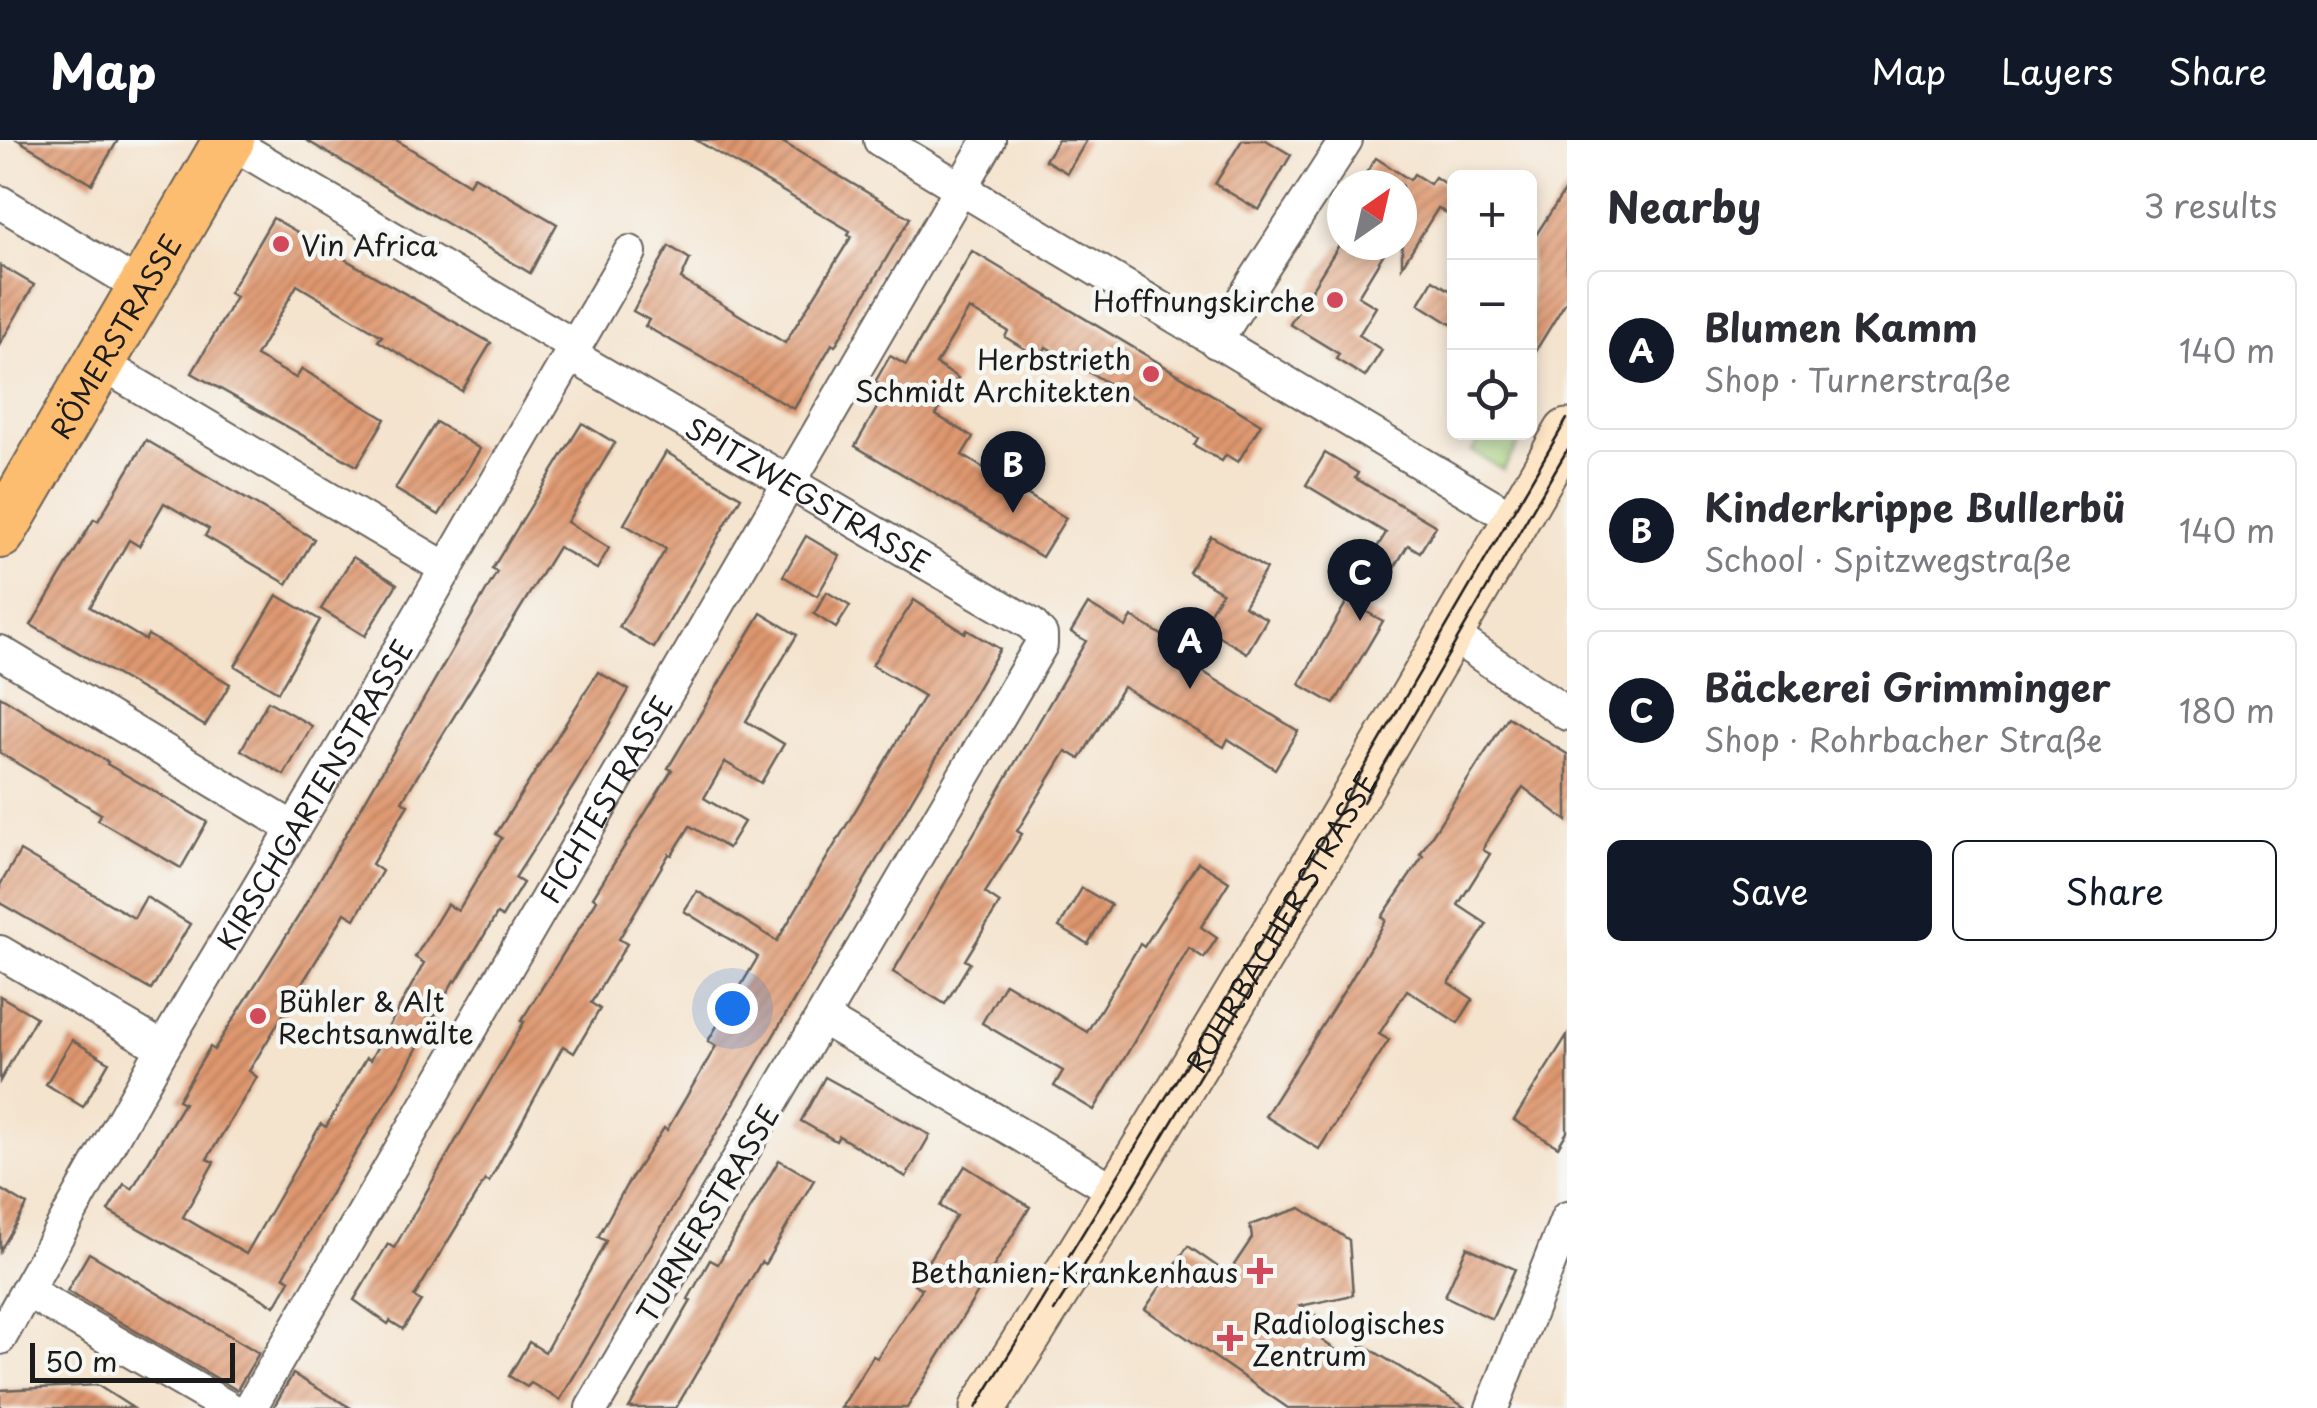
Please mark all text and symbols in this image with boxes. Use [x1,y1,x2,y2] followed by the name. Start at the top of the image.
[50,34,156,106] text: Map
[1871,44,1946,97] text: Map
[2001,44,2113,97] text: Layers
[2168,44,2267,97] text: Share
[1327,170,1417,260] north arrow
[1447,170,1537,440] map controls
[1447,170,1537,260] button: +
[1607,174,1761,237] text: Nearby
[2143,181,2277,229] text: 3 results
[301,223,438,266] place label: Vin Africa
[38,226,191,446] street label: RÖMERSTRASSE
[270,233,292,255] marker: Vin Africa
[1447,260,1537,350] button: −
[1093,279,1315,322] place label: Hoffnungskirche
[1324,289,1346,311] marker: Hoffnungskirche
[1704,298,1977,355] text: Blumen Kamm
[1629,326,1654,374] text: A
[2179,326,2275,374] text: 140 m
[855,337,1131,412] place label: Herbstrieth Schmidt Architekten
[1447,350,1537,440] button: locate
[1704,355,2011,403] text: Shop · Turnerstraße
[1140,363,1162,385] marker: Herbstrieth Schmidt Architekten
[678,405,939,582] street label: SPITZWEGSTRASSE
[980,430,1046,513] pin: B
[1704,478,2126,535] text: Kinderkrippe Bullerbü
[1631,506,1652,554] text: B
[2179,506,2275,554] text: 140 m
[1704,535,2071,583] text: School · Spitzwegstraße
[1328,538,1392,621] pin: C
[1158,606,1222,689] pin: A
[205,631,423,958] street label: KIRSCHGARTENSTRASSE
[1704,658,2111,715] text: Bäckerei Grimminger
[1629,686,1654,734] text: C
[2179,686,2275,734] text: 180 m
[528,687,682,911] street label: FICHTESTRASSE
[1704,715,2102,763] text: Shop · Rohrbacher Straße
[1174,763,1387,1080] street label: ROHRBACHER STRASSE
[1607,840,1932,941] button: Save
[1952,840,2277,941] button: Share
[278,979,474,1054] place label: Bühler & Alt Rechtsanwälte
[707,983,758,1034] your location
[247,1005,269,1027] marker: Bühler & Alt Rechtsanwälte
[625,1096,789,1330] street label: TURNERSTRASSE
[910,1250,1238,1293] place label: Bethanien-Krankenhaus
[1247,1258,1273,1284] marker: Bethanien-Krankenhaus
[1252,1301,1445,1376] place label: Radiologisches Zentrum
[1217,1325,1243,1351] marker: Radiologisches Zentrum
[30,1338,235,1382] scale bar
[45,1339,118,1382] text: 50 m

